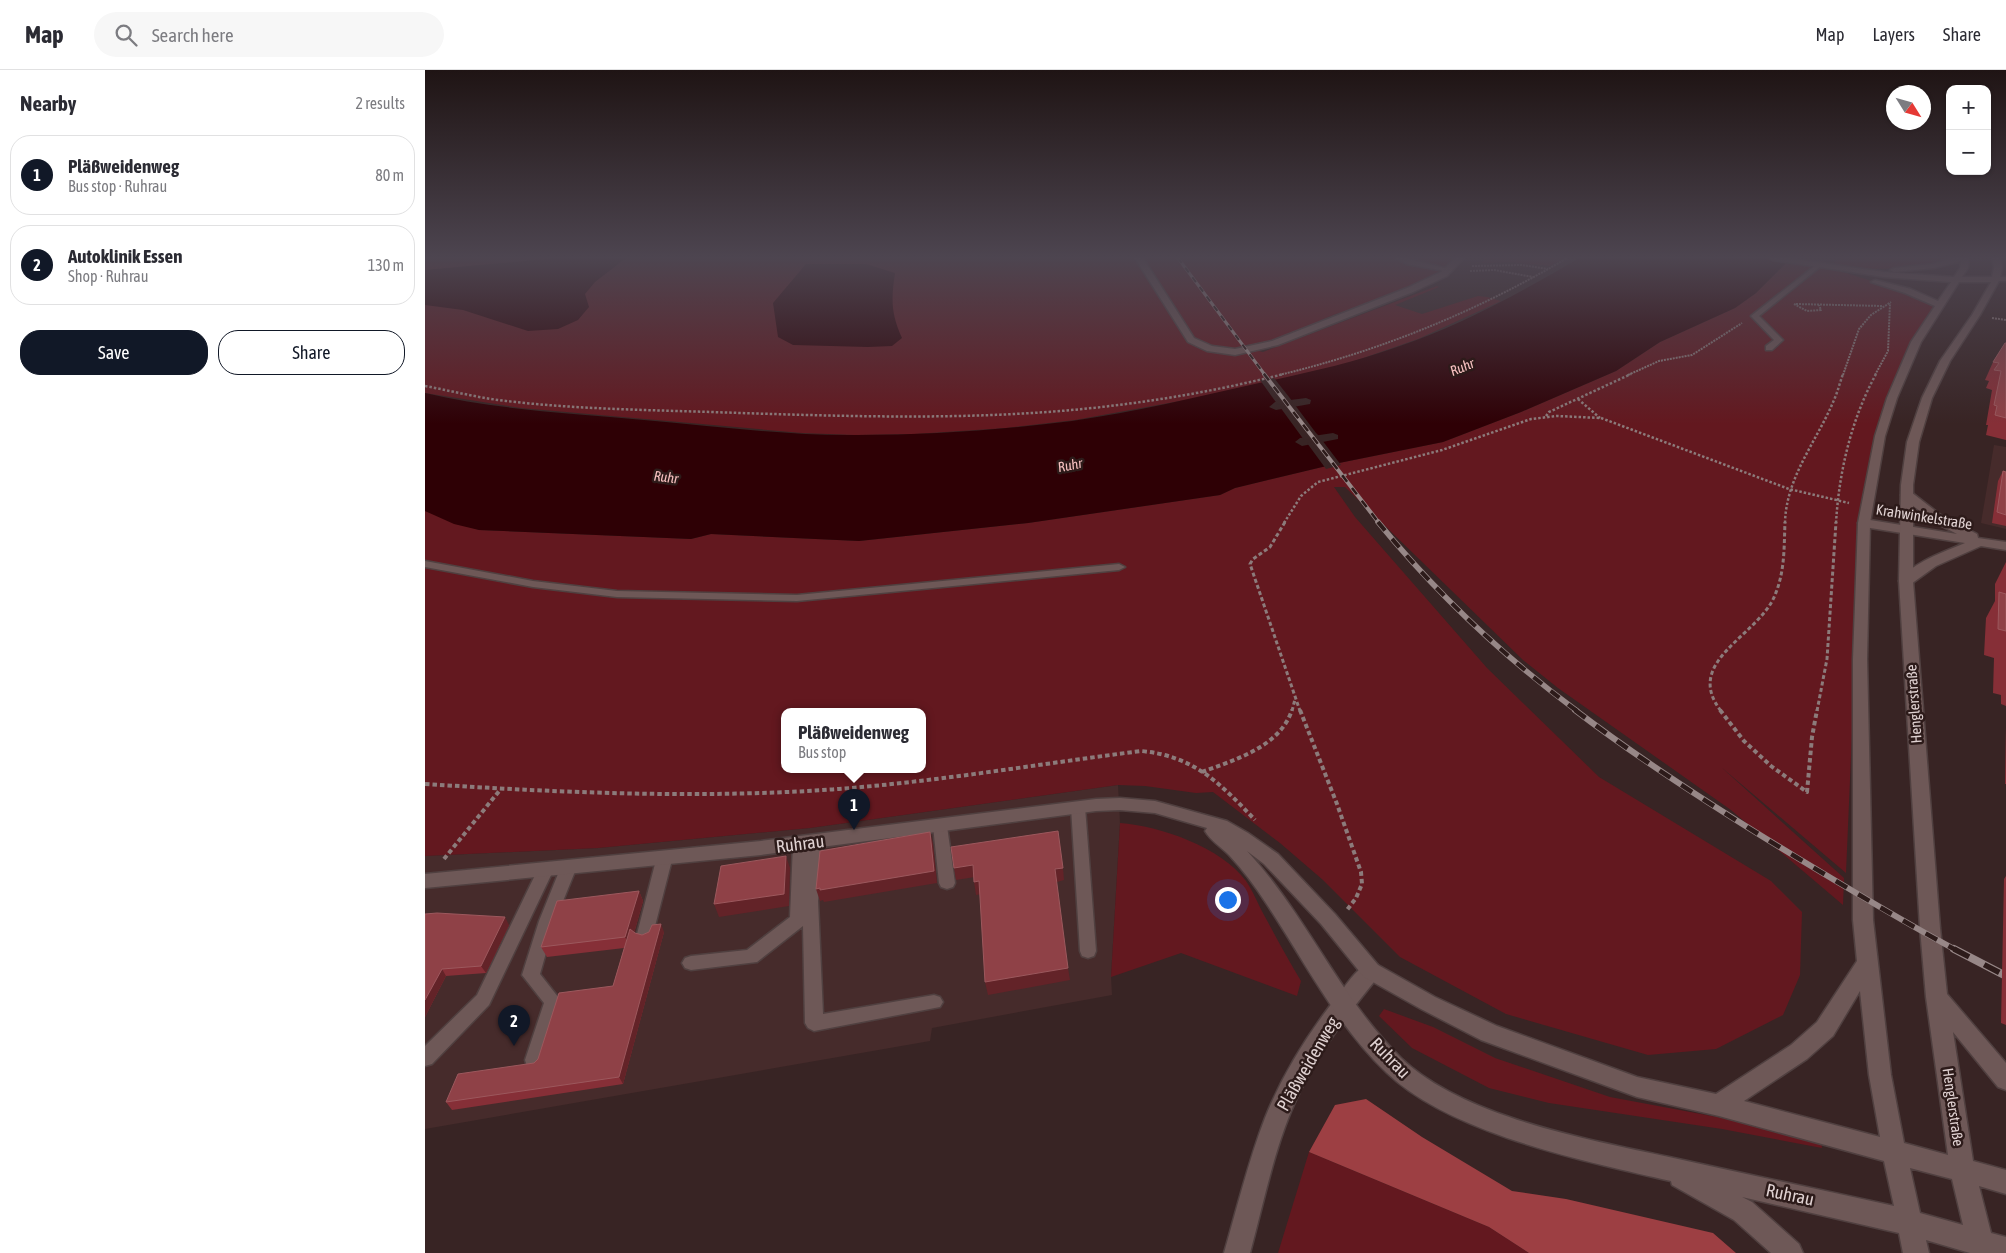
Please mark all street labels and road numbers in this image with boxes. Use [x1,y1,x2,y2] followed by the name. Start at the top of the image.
[1875,501,1974,533] street label: Krahwinkelstraße
[1902,664,1925,744] street label: Henglerstraße
[775,830,825,857] street label: Ruhrau
[1272,1013,1343,1115] street label: Pläßweidenweg
[1366,1033,1415,1082] street label: Ruhrau
[1940,1067,1967,1147] street label: Henglerstraße
[1764,1179,1816,1210] street label: Ruhrau

